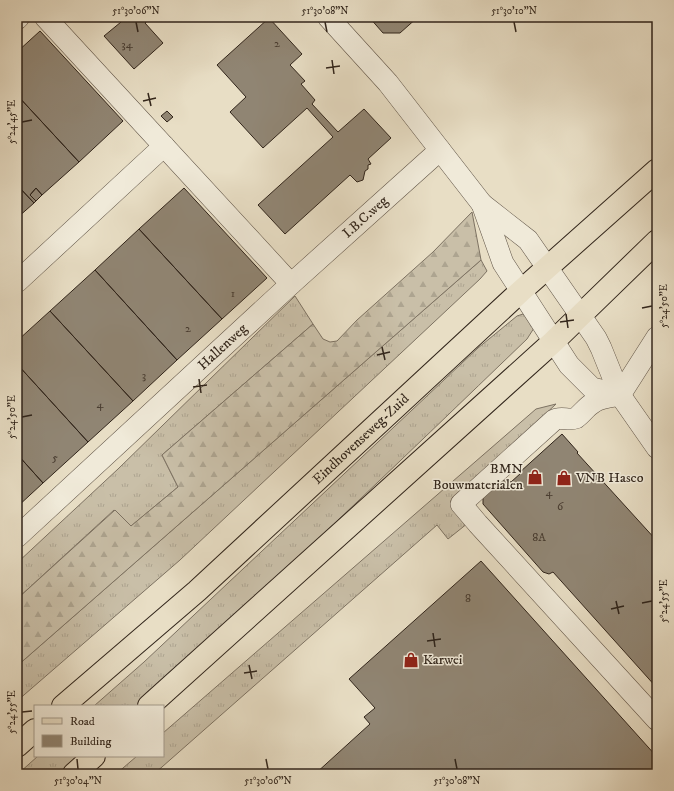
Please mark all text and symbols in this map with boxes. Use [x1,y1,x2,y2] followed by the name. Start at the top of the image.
[112,5,160,17] text: 51°30'06"N
[301,5,349,17] text: 51°30'08"N
[491,5,537,17] text: 51°30'10"N
[274,36,280,51] house number: 2
[121,37,134,52] house number: 34
[6,100,18,144] text: 5°24'45"E
[339,192,392,242] street label: I.B.C.weg
[658,284,670,328] text: 5°24'50"E
[231,286,235,301] house number: 1
[194,320,251,374] street label: Hallenweg
[185,321,191,336] house number: 2
[142,368,146,383] house number: 3
[309,390,413,488] street label: Eindhovenseweg-Zuid
[6,395,18,439] text: 5°24'50"E
[97,397,105,412] house number: 4
[52,450,58,465] house number: 5
[433,460,524,494] place label: BMN Bouwmaterialen
[526,468,544,486] shop icon: BMN Bouwmaterialen
[555,469,573,487] shop icon: VNB Hasco
[575,469,644,487] place label: VNB Hasco
[546,485,554,500] house number: 4
[557,499,564,514] house number: 6
[532,530,546,545] house number: 8A
[658,579,670,623] text: 5°24'55"E
[465,591,471,606] house number: 8
[402,651,420,669] shop icon: Karwei
[423,651,463,669] place label: Karwei
[6,690,18,734] text: 5°24'55"E
[34,705,164,757] legend
[70,714,95,729] text: Road
[70,734,111,749] text: Building
[54,775,102,787] text: 51°30'04"N
[244,775,292,787] text: 51°30'06"N
[433,775,481,787] text: 51°30'08"N

